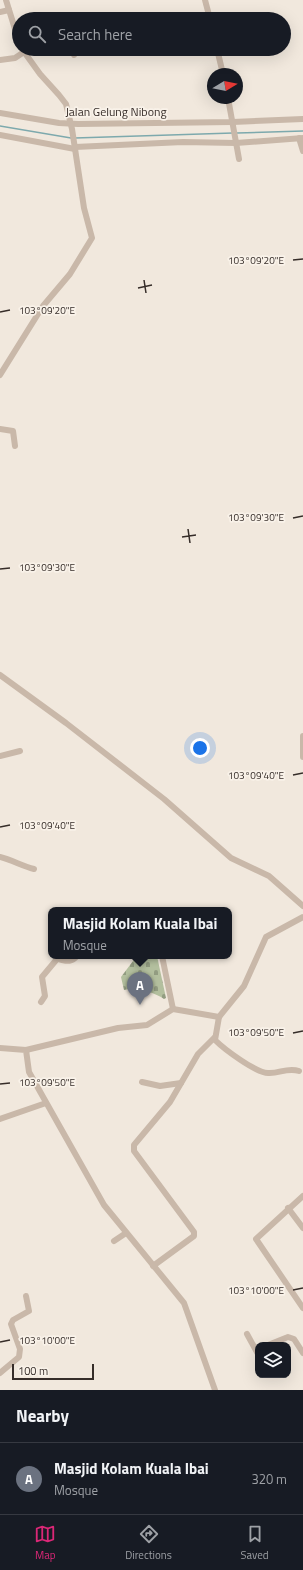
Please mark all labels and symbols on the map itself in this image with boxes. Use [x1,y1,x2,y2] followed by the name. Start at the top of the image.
[207,68,243,104] north arrow
[65,102,167,121] street label: Jalan Gelung Nibong
[228,253,285,268] text: 103°09'20"E
[19,303,76,318] text: 103°09'20"E
[228,510,285,525] text: 103°09'30"E
[19,560,76,575] text: 103°09'30"E
[190,738,210,758] your location
[228,768,285,783] text: 103°09'40"E
[19,818,76,833] text: 103°09'40"E
[127,972,153,1005] pin: A
[228,1025,285,1040] text: 103°09'50"E
[19,1075,76,1090] text: 103°09'50"E
[228,1283,285,1298] text: 103°10'00"E
[19,1333,76,1348] text: 103°10'00"E
[12,1362,94,1381] scale bar

